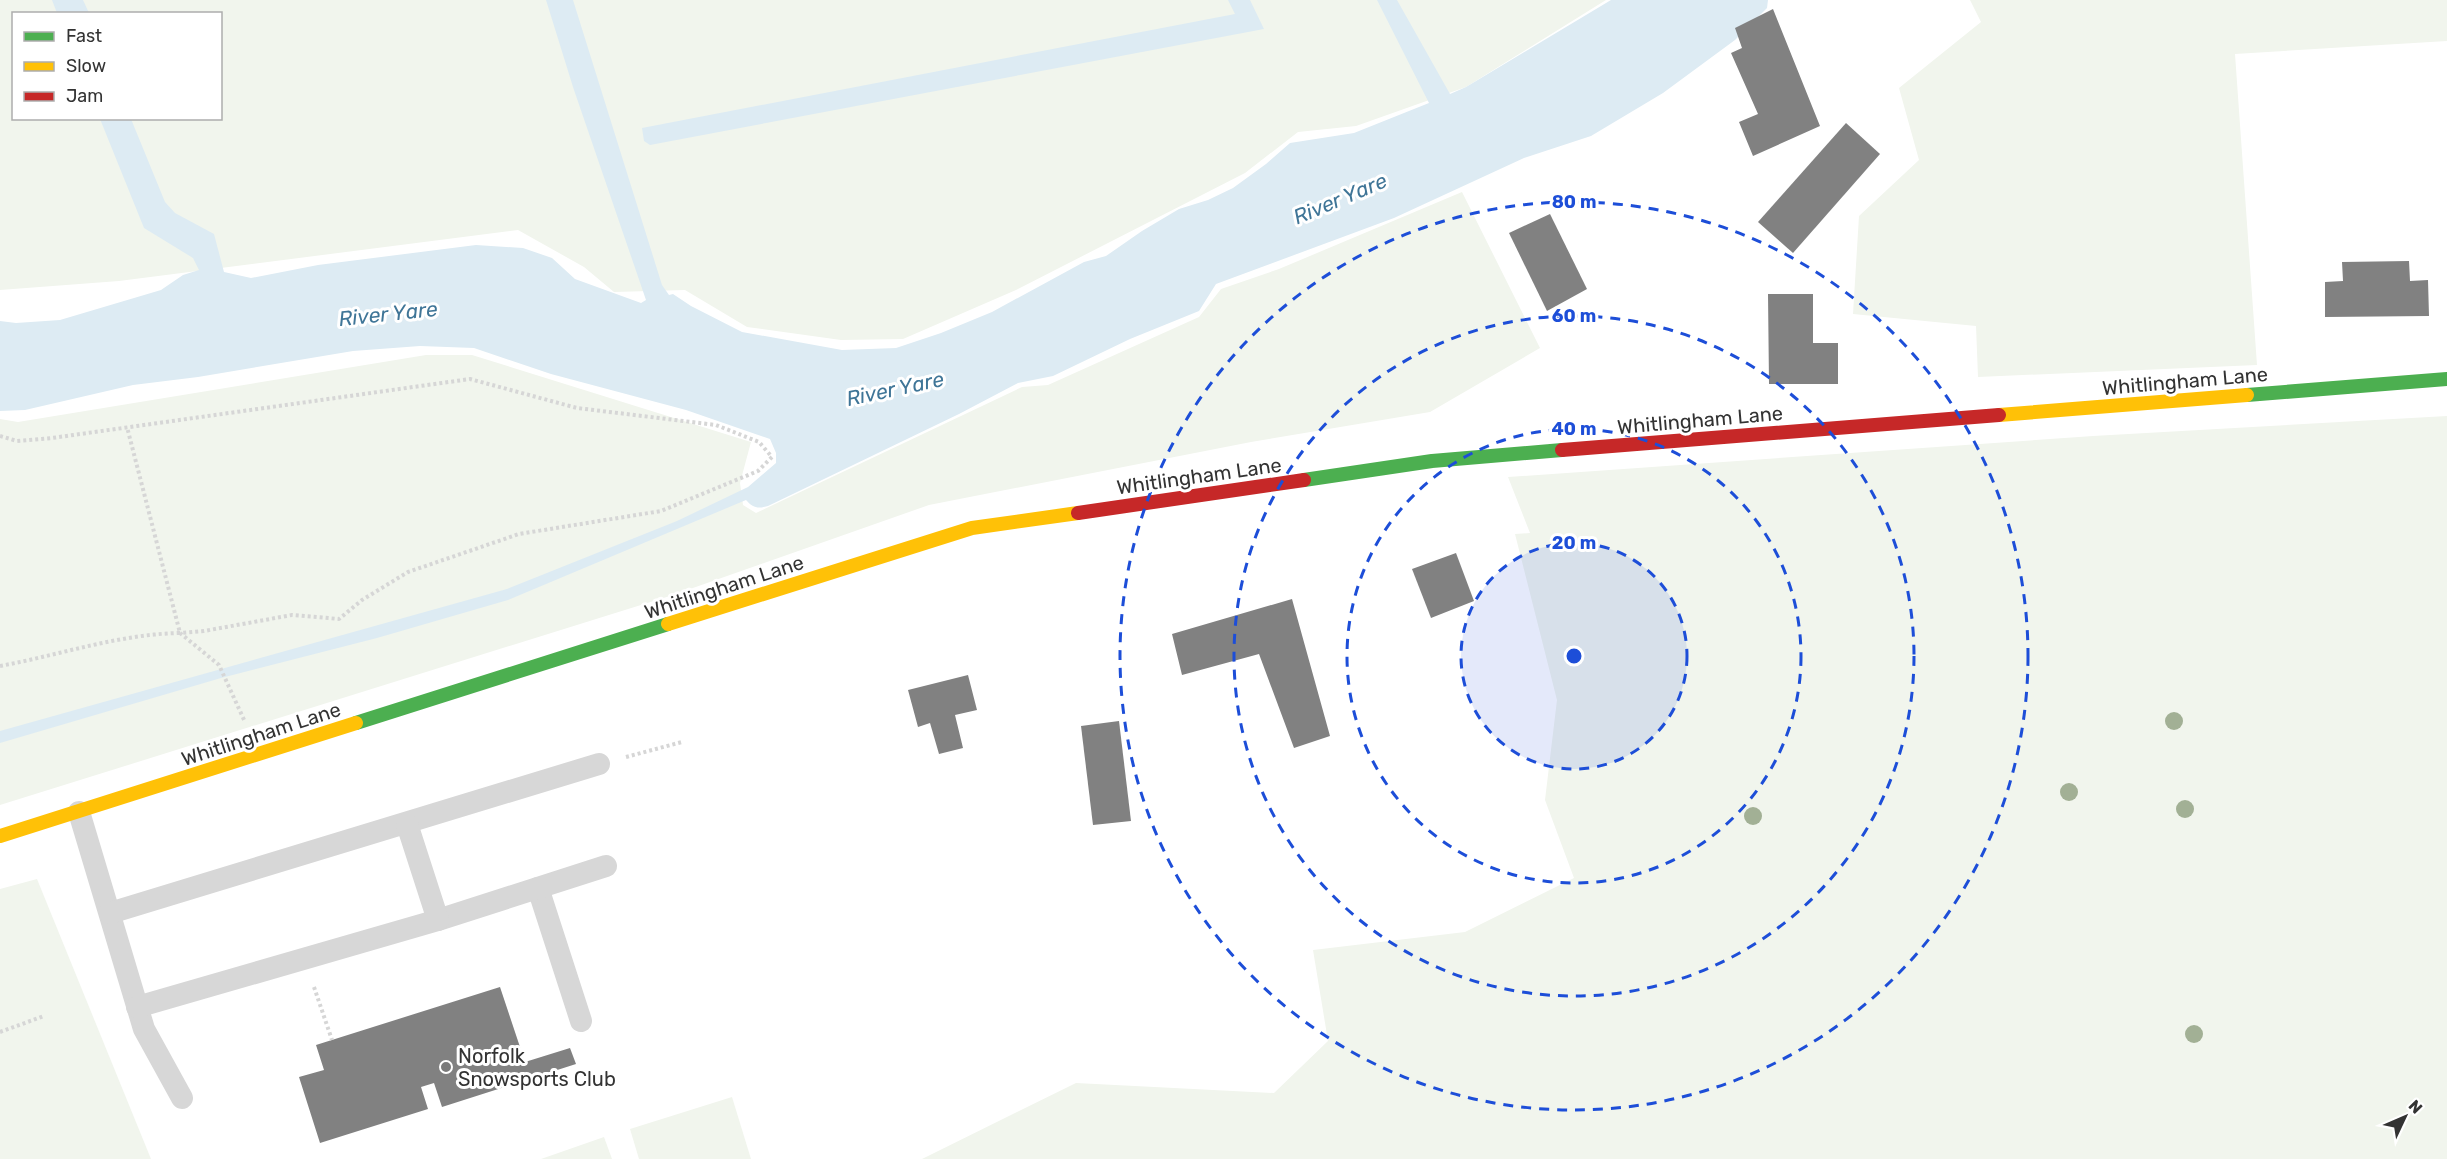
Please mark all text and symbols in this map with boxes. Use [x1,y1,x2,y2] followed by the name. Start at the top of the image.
[12,12,222,120] legend
[66,25,102,47] text: Fast
[66,55,106,77] text: Slow
[66,85,103,107] text: Jam
[1289,168,1391,229] water label: River Yare
[1552,191,1596,213] text: 80 m
[337,296,439,331] water label: River Yare
[1552,305,1596,327] text: 60 m
[2101,362,2269,400] street label: Whitlingham Lane
[844,366,946,411] water label: River Yare
[1616,401,1784,439] street label: Whitlingham Lane
[1552,418,1596,440] text: 40 m
[1115,453,1283,499] street label: Whitlingham Lane
[1552,532,1596,554] text: 20 m
[641,550,807,624] street label: Whitlingham Lane
[1564,646,1584,666] centre of rings
[178,697,344,771] street label: Whitlingham Lane
[458,1044,616,1091] place label: Norfolk Snowsports Club
[439,1060,453,1074] marker: Norfolk Snowsports Club
[2375,1087,2435,1147] north arrow
[2405,1096,2426,1118] text: N

